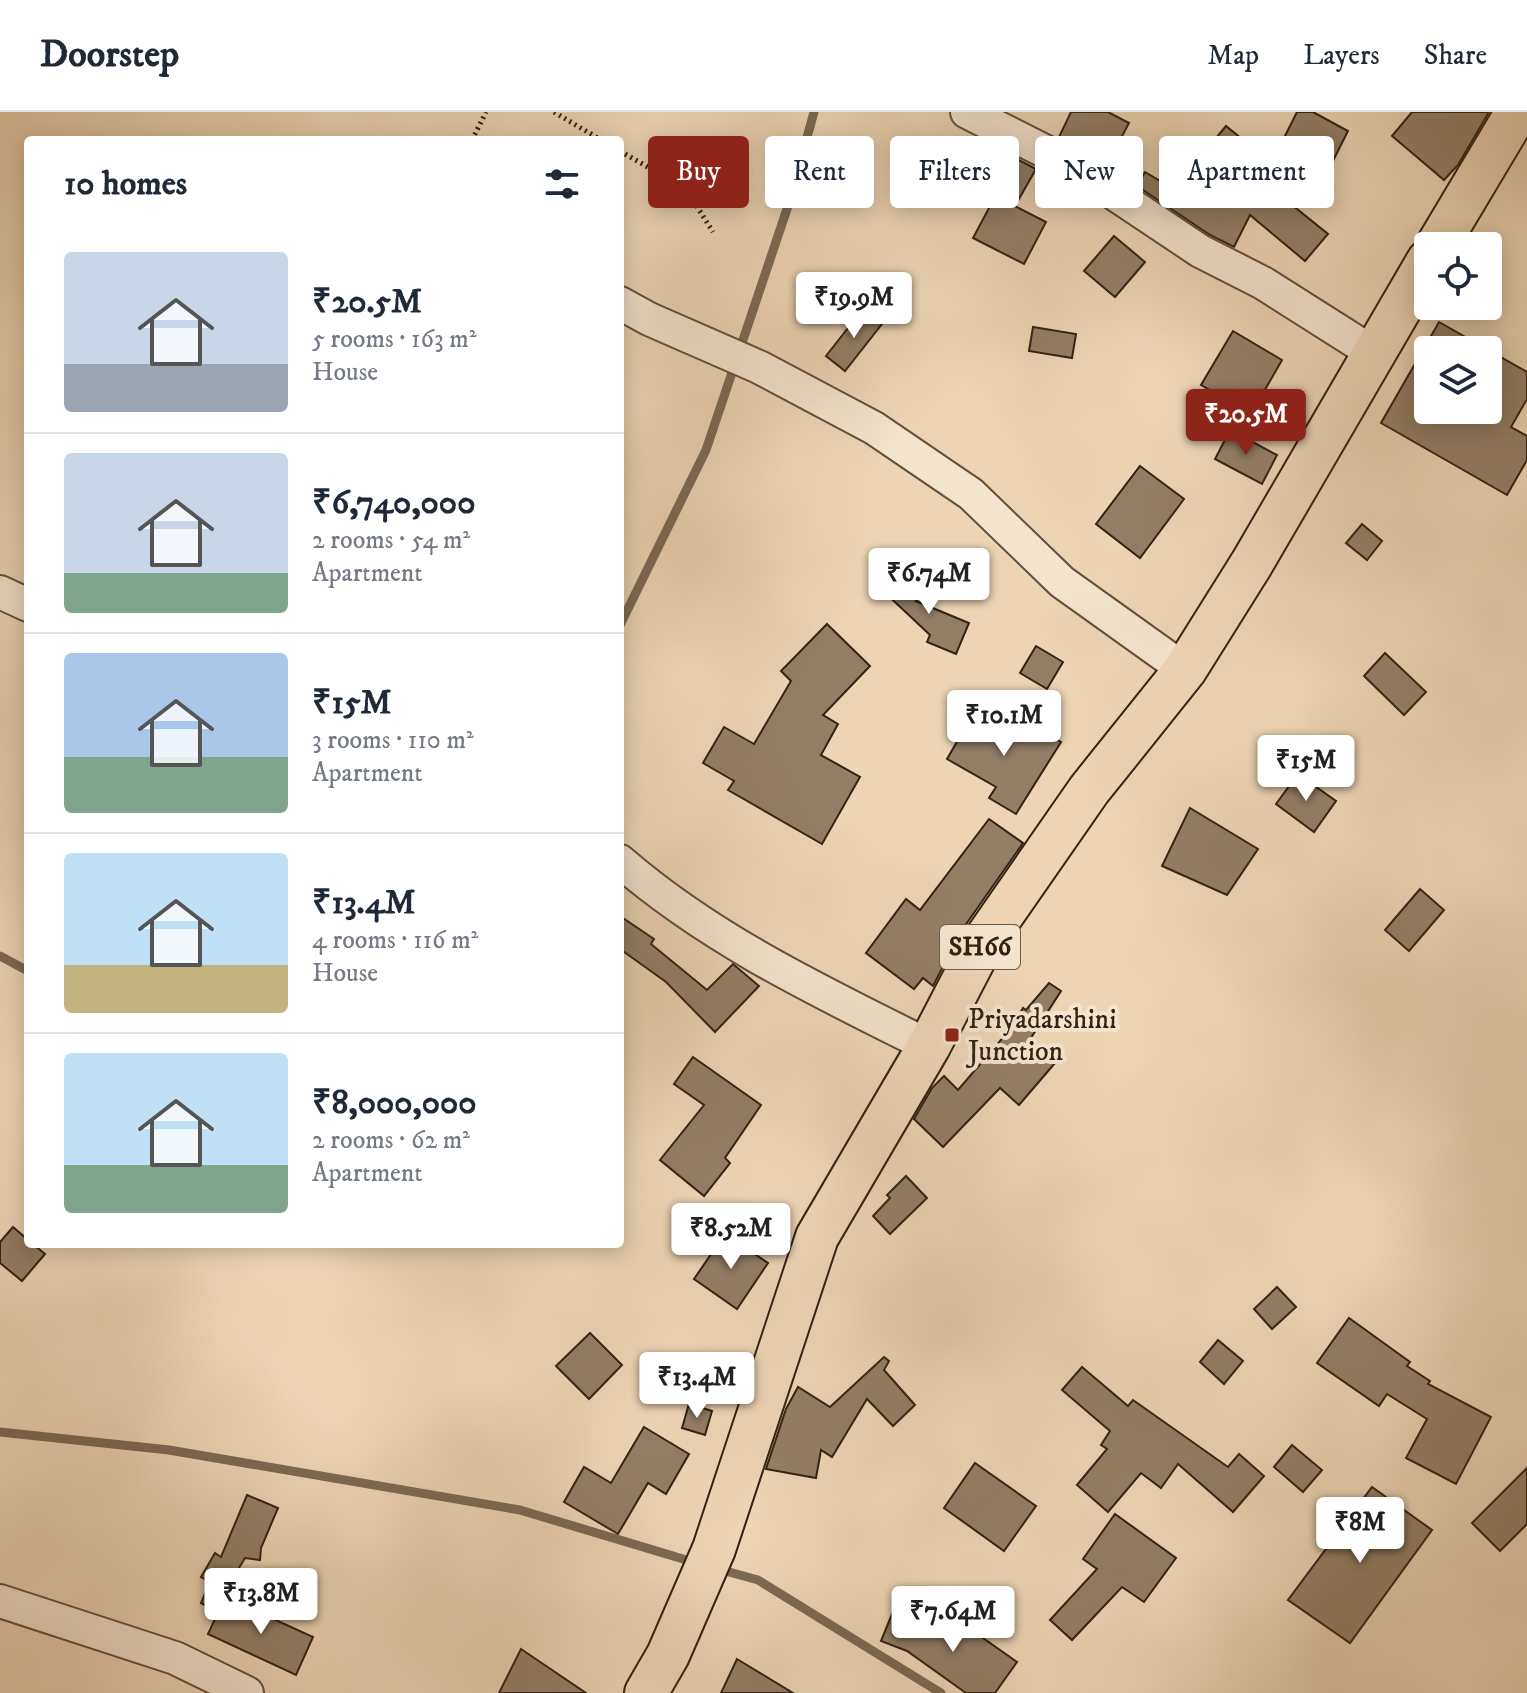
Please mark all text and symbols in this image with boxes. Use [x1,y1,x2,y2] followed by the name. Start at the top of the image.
[40,31,179,79] text: Doorstep
[1208,38,1259,73] text: Map
[1303,38,1380,73] text: Layers
[1424,38,1487,73] text: Share
[648,136,749,208] chip: Buy
[765,136,874,208] chip: Rent
[890,136,1019,208] chip: Filters
[1035,136,1143,208] chip: New
[1159,136,1334,208] chip: Apartment
[540,162,584,206] icon: filters
[64,163,187,205] text: 10 homes
[1414,232,1502,424] map controls
[1414,232,1502,320] button: locate
[789,272,919,340] pin: ₹19.9M
[312,281,422,323] text: ₹20.5M
[814,281,894,314] text: ₹19.9M
[128,284,224,380] icon: home
[312,323,477,356] text: 5 rooms · 163 m²
[1414,336,1502,424] button: layers
[312,356,378,389] text: House
[1181,389,1311,457] pin: ₹20.5M
[1204,398,1288,431] text: ₹20.5M
[312,482,475,524] text: ₹6,740,000
[128,485,224,581] icon: home
[312,524,470,557] text: 2 rooms · 54 m²
[864,548,994,616] pin: ₹6.74M
[312,557,423,590] text: Apartment
[886,557,972,590] text: ₹6.74M
[312,682,392,724] text: ₹15M
[128,685,224,781] icon: home
[939,690,1069,758] pin: ₹10.1M
[965,699,1043,732] text: ₹10.1M
[312,724,474,757] text: 3 rooms · 110 m²
[1259,735,1353,803] pin: ₹15M
[1276,744,1336,777] text: ₹15M
[312,757,423,790] text: Apartment
[312,882,416,924] text: ₹13.4M
[128,885,224,981] icon: home
[312,924,478,957] text: 4 rooms · 116 m²
[940,925,1020,969] road number: SH66
[312,957,378,990] text: House
[965,1002,1116,1069] place label: Priyadarshini Junction
[943,1026,961,1044] marker: Priyadarshini Junction
[312,1082,477,1124] text: ₹8,000,000
[128,1085,224,1181] icon: home
[312,1124,470,1157] text: 2 rooms · 62 m²
[312,1157,423,1190] text: Apartment
[666,1203,796,1271] pin: ₹8.52M
[689,1212,773,1245] text: ₹8.52M
[632,1352,762,1420] pin: ₹13.4M
[657,1361,737,1394] text: ₹13.4M
[1321,1497,1399,1565] pin: ₹8M
[1334,1506,1386,1539] text: ₹8M
[196,1568,326,1636] pin: ₹13.8M
[222,1577,300,1610] text: ₹13.8M
[888,1586,1018,1654] pin: ₹7.64M
[910,1595,996,1628] text: ₹7.64M

